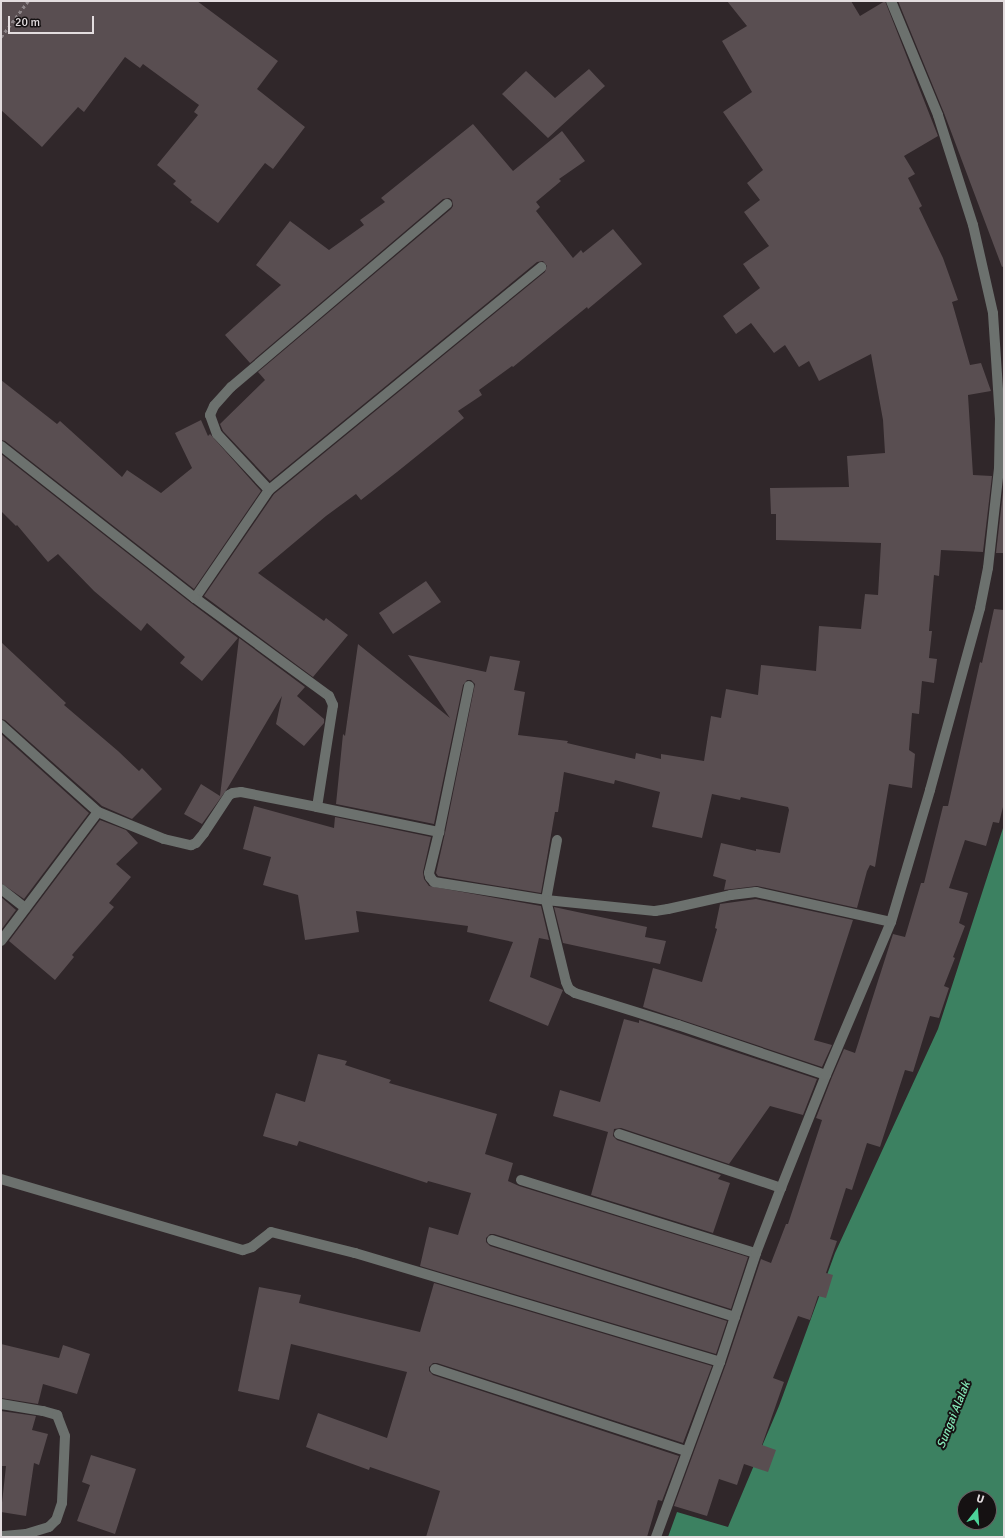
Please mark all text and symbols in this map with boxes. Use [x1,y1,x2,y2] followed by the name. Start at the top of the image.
[10,8,96,34] scale bar
[15,15,40,30] text: 20 m
[934,1380,974,1450] water label: Sungai Alalak
[957,1490,997,1530] north arrow
[975,1492,986,1506] text: U

